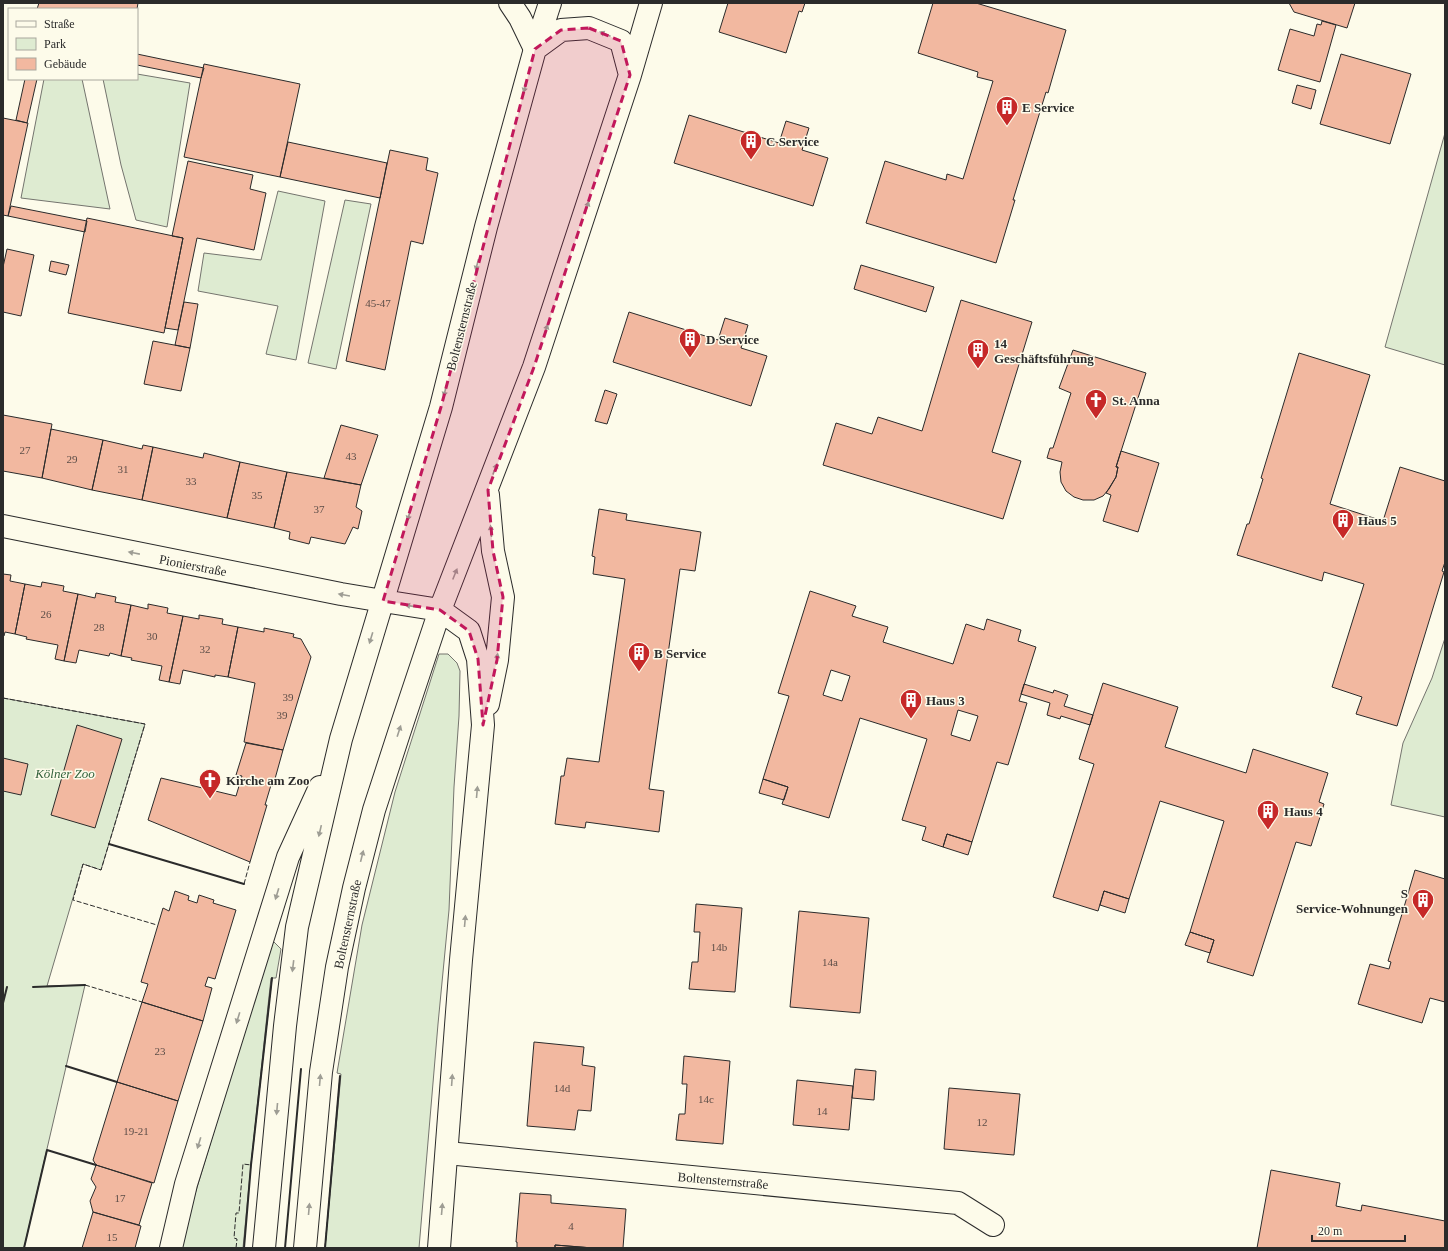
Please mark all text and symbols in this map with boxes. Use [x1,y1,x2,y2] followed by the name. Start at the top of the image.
[8,8,138,80] legend
[44,17,75,31] text: Straße
[599,31,610,37] one-way arrow
[44,37,66,51] text: Park
[44,57,87,71] text: Gebäude
[521,80,527,93] one-way arrow
[994,94,1020,127] building icon: E Service
[1022,100,1075,115] place label: E Service
[738,128,764,161] building icon: C Service
[766,134,819,149] place label: C Service
[584,201,590,213] one-way arrow
[473,258,479,271] one-way arrow
[443,280,480,372] street label: Boltensternstraße
[365,297,391,309] house number: 45-47
[543,324,549,336] one-way arrow
[677,326,703,359] building icon: D Service
[706,332,759,347] place label: D Service
[994,336,1094,366] place label: 14 Geschäftsführung
[965,337,991,370] building icon: 14 Geschäftsführung
[441,384,447,397] one-way arrow
[1083,387,1109,420] church icon: St. Anna
[1112,393,1160,408] place label: St. Anna
[20,444,31,456] house number: 27
[346,450,357,462] house number: 43
[67,453,78,465] house number: 29
[118,463,129,475] house number: 31
[493,463,499,475] one-way arrow
[186,475,197,487] house number: 33
[252,489,263,501] house number: 35
[314,503,325,515] house number: 37
[1330,507,1356,540] building icon: Haus 5
[406,510,412,522] one-way arrow
[1358,513,1397,528] place label: Haus 5
[488,525,495,537] one-way arrow
[128,549,140,555] one-way arrow
[158,552,228,579] street label: Pionierstraße
[452,567,458,579] one-way arrow
[338,592,350,598] one-way arrow
[405,602,417,608] one-way arrow
[41,608,52,620] house number: 26
[94,621,105,633] house number: 28
[147,630,158,642] house number: 30
[368,633,374,645] one-way arrow
[626,640,652,673] building icon: B Service
[200,643,211,655] house number: 32
[654,646,707,661] place label: B Service
[494,653,500,665] one-way arrow
[898,687,924,720] building icon: Haus 3
[283,691,294,703] house number: 39
[926,693,965,708] place label: Haus 3
[277,709,288,721] house number: 39
[396,725,402,737] one-way arrow
[34,766,95,781] park label: Kölner Zoo
[197,767,223,800] church icon: Kirche am Zoo
[226,773,310,788] place label: Kirche am Zoo
[473,786,480,798] one-way arrow
[1255,798,1281,831] building icon: Haus 4
[1284,804,1323,819] place label: Haus 4
[316,825,322,837] one-way arrow
[360,850,366,862] one-way arrow
[331,878,364,970] street label: Boltensternstraße
[1296,886,1409,916] place label: S Service-Wohnungen
[1410,887,1436,920] building icon: S Service-Wohnungen
[273,889,279,901] one-way arrow
[462,915,468,927] one-way arrow
[711,941,728,953] house number: 14b
[822,956,838,968] house number: 14a
[289,960,296,972] one-way arrow
[235,1013,241,1025] one-way arrow
[155,1045,166,1057] house number: 23
[317,1074,324,1086] one-way arrow
[449,1074,456,1086] one-way arrow
[554,1082,571,1094] house number: 14d
[698,1093,714,1105] house number: 14c
[274,1103,281,1115] one-way arrow
[817,1105,828,1117] house number: 14
[977,1116,988,1128] house number: 12
[123,1125,149,1137] house number: 19-21
[196,1137,202,1149] one-way arrow
[677,1169,769,1192] street label: Boltensternstraße
[115,1192,126,1204] house number: 17
[305,1203,312,1215] one-way arrow
[439,1203,445,1215] one-way arrow
[1312,1217,1405,1243] scale bar
[568,1220,574,1232] house number: 4
[1318,1224,1343,1238] text: 20 m
[107,1231,118,1243] house number: 15

